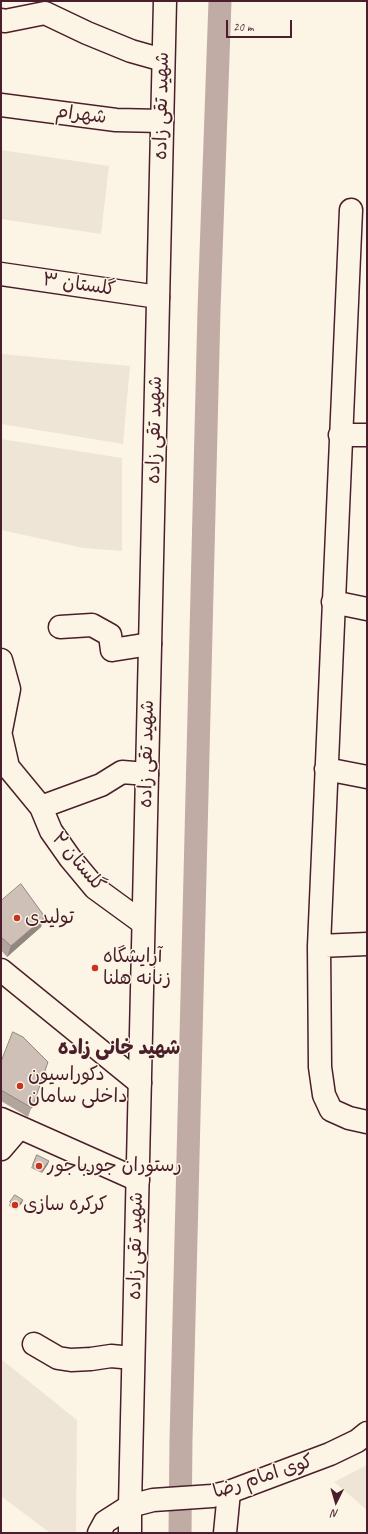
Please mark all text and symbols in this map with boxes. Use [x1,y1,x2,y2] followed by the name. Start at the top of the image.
[228,12,294,38] scale bar
[233,19,253,35] text: 20 m
[150,52,174,160] street label: شهید تقی زاده
[54,101,108,129] street label: شهرام
[41,269,117,301] street label: گلستان ۳
[143,376,167,484] street label: شهید تقی زاده
[135,700,159,808] street label: شهید تقی زاده
[47,828,109,896] street label: گلستان ۲
[25,907,74,929] place label: تولیدی
[12,913,22,923] marker: تولیدی
[103,946,171,990] place label: آرایشگاه زنانه هلنا
[90,963,100,973] marker: آرایشگاه زنانه هلنا
[58,1037,180,1061] district label: شهید خانی زاده
[28,1064,127,1108] place label: دکوراسیون داخلی سامان
[15,1081,25,1091] marker: دکوراسیون داخلی سامان
[47,1155,182,1177] place label: رستوران جورباجور
[34,1161,44,1171] marker: رستوران جورباجور
[124,1192,148,1300] street label: شهید تقی زاده
[23,1194,107,1216] place label: کرکره سازی
[10,1200,20,1210] marker: کرکره سازی
[210,1450,316,1504] street label: کوی امام رضا
[316,1482,356,1522] north arrow
[331,1507,339,1521] text: N

